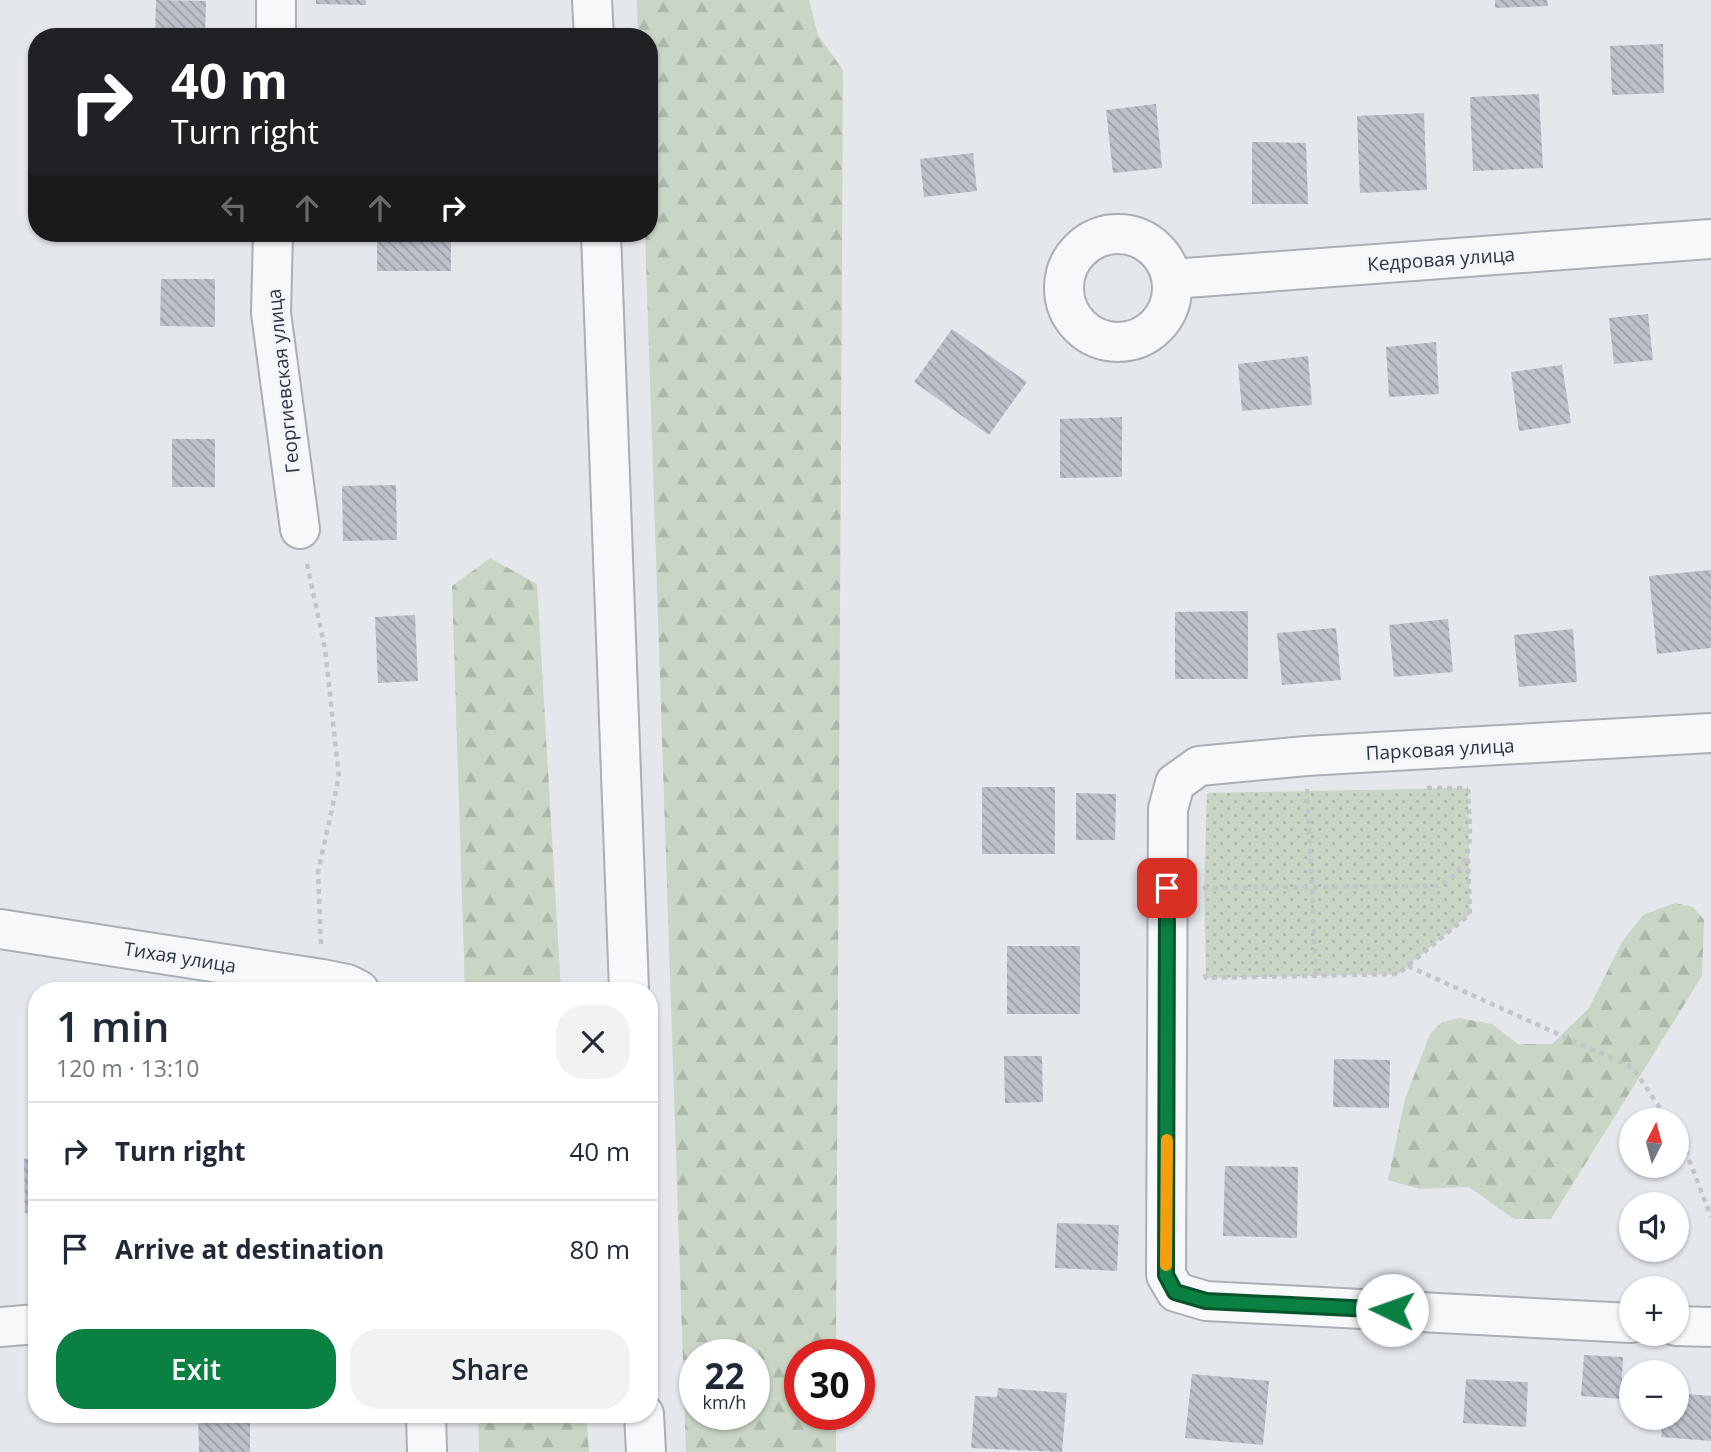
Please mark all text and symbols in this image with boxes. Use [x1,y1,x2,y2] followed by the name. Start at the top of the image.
[171,47,288,113] text: 40 m
[56,56,147,147] icon: right
[171,110,319,153] text: Turn right
[215,189,253,227] icon: left
[288,189,326,227] icon: ahead
[361,189,399,227] icon: ahead
[434,189,472,227] icon: right
[1366,241,1516,277] street label: Кедровая улица
[260,287,306,475] street label: Георгиевская улица
[1365,732,1515,766] street label: Парковая улица
[1137,858,1197,918] pin
[1148,869,1186,907] icon: arrive
[122,935,238,979] street label: Тихая улица
[56,997,169,1054] text: 1 min
[556,1005,630,1079] button: close
[56,1052,199,1084] text: 120 m · 13:10
[1619,1108,1689,1178] north arrow
[1619,1108,1689,1430] map controls
[56,1132,94,1170] icon: right
[115,1133,246,1169] text: Turn right
[569,1133,630,1169] text: 40 m
[1619,1192,1689,1262] button: sound
[56,1230,94,1268] icon: arrive
[115,1231,384,1267] text: Arrive at destination
[569,1231,630,1267] text: 80 m
[1355,1273,1429,1347] position arrow
[1619,1276,1689,1346] button: +
[56,1329,336,1409] button: Exit
[350,1329,630,1409] button: Share
[784,1339,875,1430] speed limit sign: 30
[704,1352,745,1399] text: 22
[1619,1360,1689,1430] button: −
[703,1390,746,1414] text: km/h

